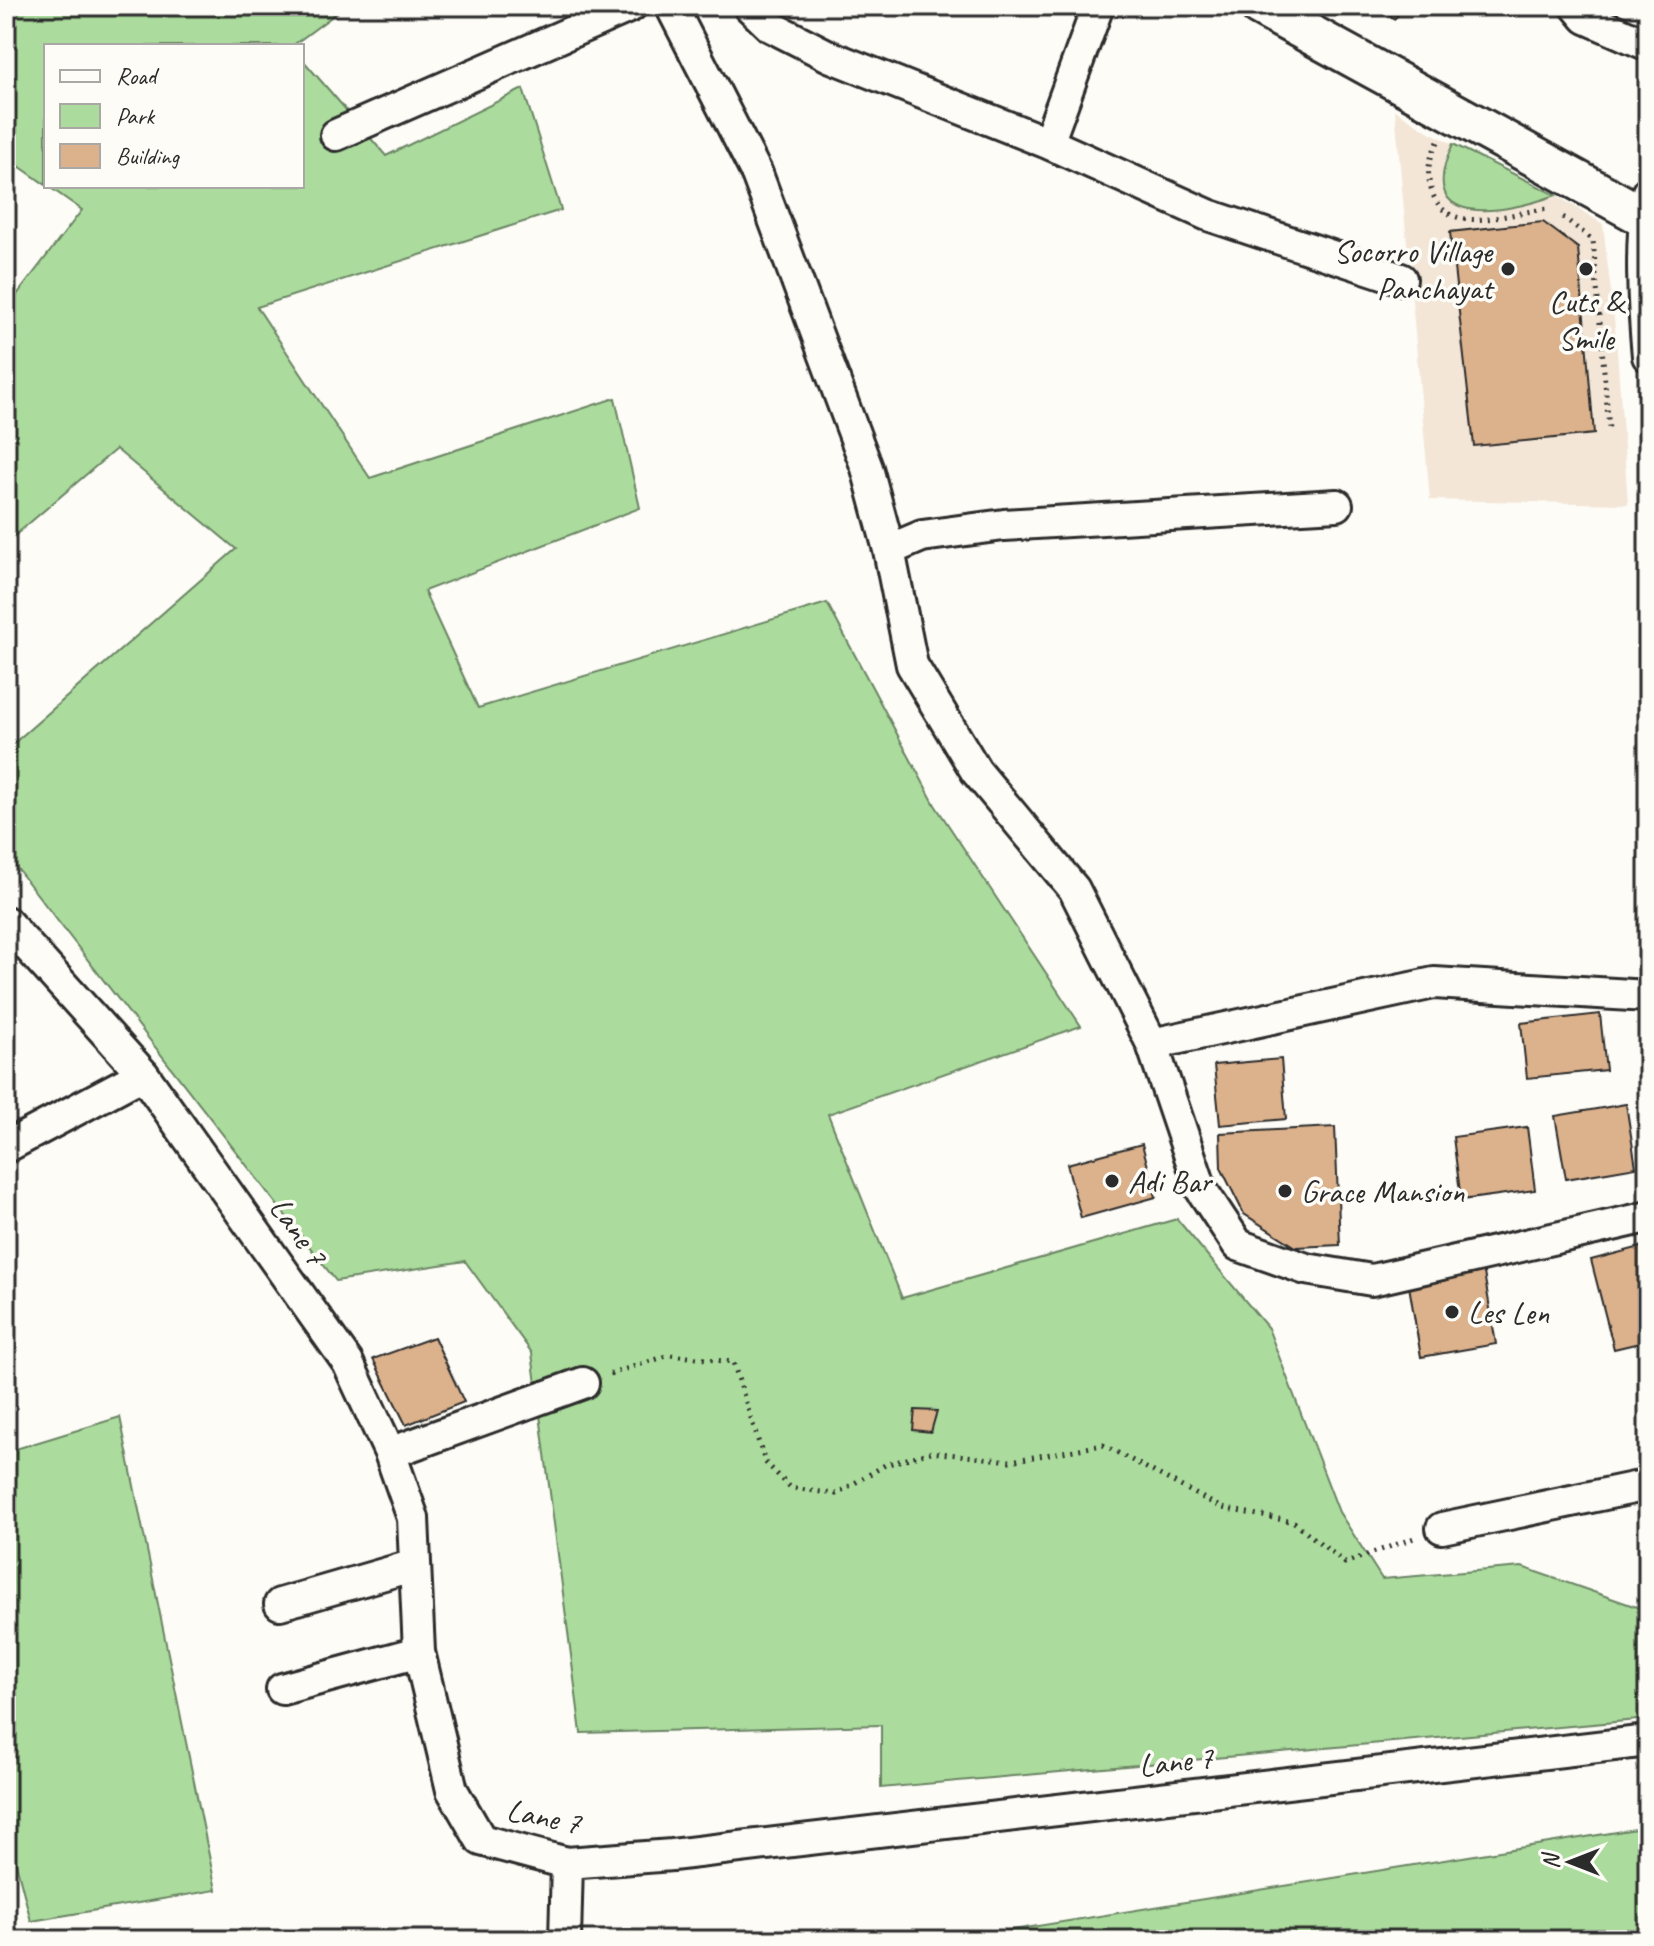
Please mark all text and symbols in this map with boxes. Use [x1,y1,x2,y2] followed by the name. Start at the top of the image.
[44,44,304,188] legend
[116,61,160,91] text: Road
[116,101,156,131] text: Park
[116,141,181,171] text: Building
[1334,231,1495,309] place label: Socorro Village Panchayat
[1499,260,1517,278] marker: Socorro Village Panchayat
[1577,260,1595,278] marker: Cuts & Smile
[1549,281,1627,359] place label: Cuts & Smile
[1128,1161,1214,1202] place label: Adi Bar
[1301,1171,1465,1212] place label: Grace Mansion
[1103,1172,1121,1190] marker: Adi Bar
[1276,1182,1294,1200] marker: Grace Mansion
[260,1189,338,1275] street label: Lane 7
[1468,1292,1550,1333] place label: Les Len
[1443,1303,1461,1321] marker: Les Len
[1137,1736,1217,1786] street label: Lane 7
[503,1789,586,1844] street label: Lane 7
[1530,1822,1610,1902] north arrow
[1537,1852,1565,1869] text: N

